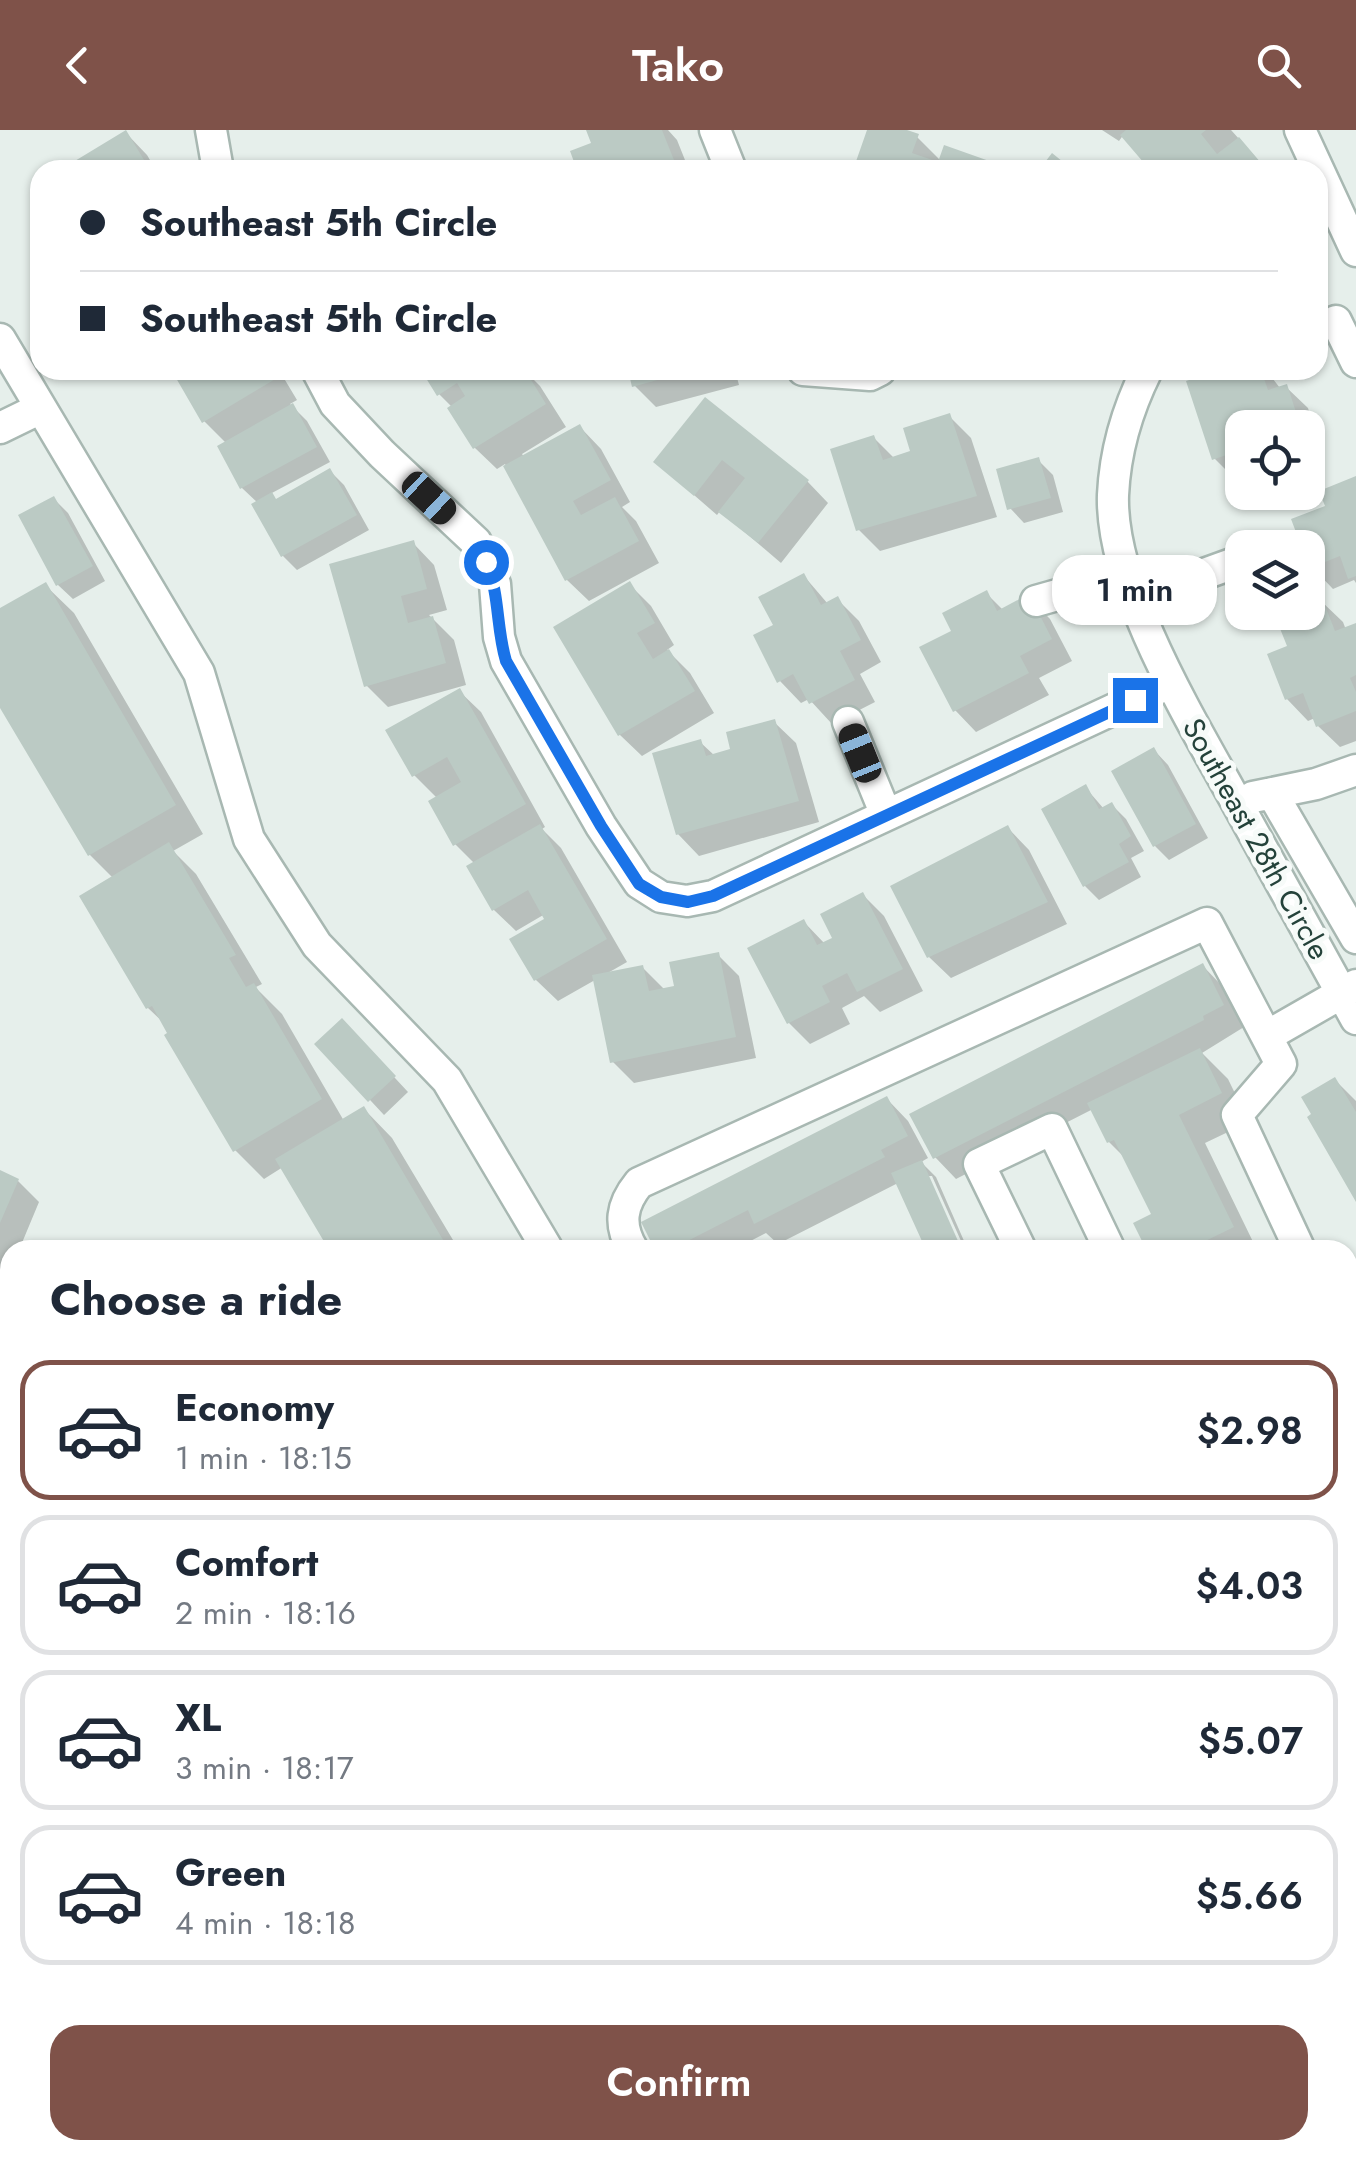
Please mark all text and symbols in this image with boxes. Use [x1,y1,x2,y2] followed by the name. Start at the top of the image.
[632,33,724,98] text: Tako
[50,38,105,93] icon: back
[1251,38,1306,93] icon: search
[140,195,497,250] text: Southeast 5th Circle
[140,291,497,346] text: Southeast 5th Circle
[1225,410,1325,630] map controls
[1225,410,1325,510] button: locate
[397,467,461,529] car
[1225,530,1325,630] button: layers
[464,540,509,585] route start
[1052,555,1218,625] callout: 1 min
[1096,567,1173,613] text: 1 min
[1113,678,1158,723] route end
[1172,710,1341,967] street label: Southeast 28th Circle
[835,720,885,786] car
[50,1267,342,1332] text: Choose a ride
[175,1380,334,1435] text: Economy
[55,1385,145,1475] icon: car
[1197,1403,1303,1458] text: $2.98
[175,1435,352,1481] text: 1 min · 18:15
[175,1535,318,1590] text: Comfort
[55,1540,145,1630] icon: car
[1196,1558,1303,1613] text: $4.03
[175,1590,356,1636] text: 2 min · 18:16
[175,1690,221,1745] text: XL
[55,1695,145,1785] icon: car
[1198,1713,1303,1768] text: $5.07
[175,1745,354,1791] text: 3 min · 18:17
[175,1845,286,1900] text: Green
[55,1850,145,1940] icon: car
[1196,1868,1303,1923] text: $5.66
[175,1900,355,1946] text: 4 min · 18:18
[50,2025,1308,2140] button: Confirm

